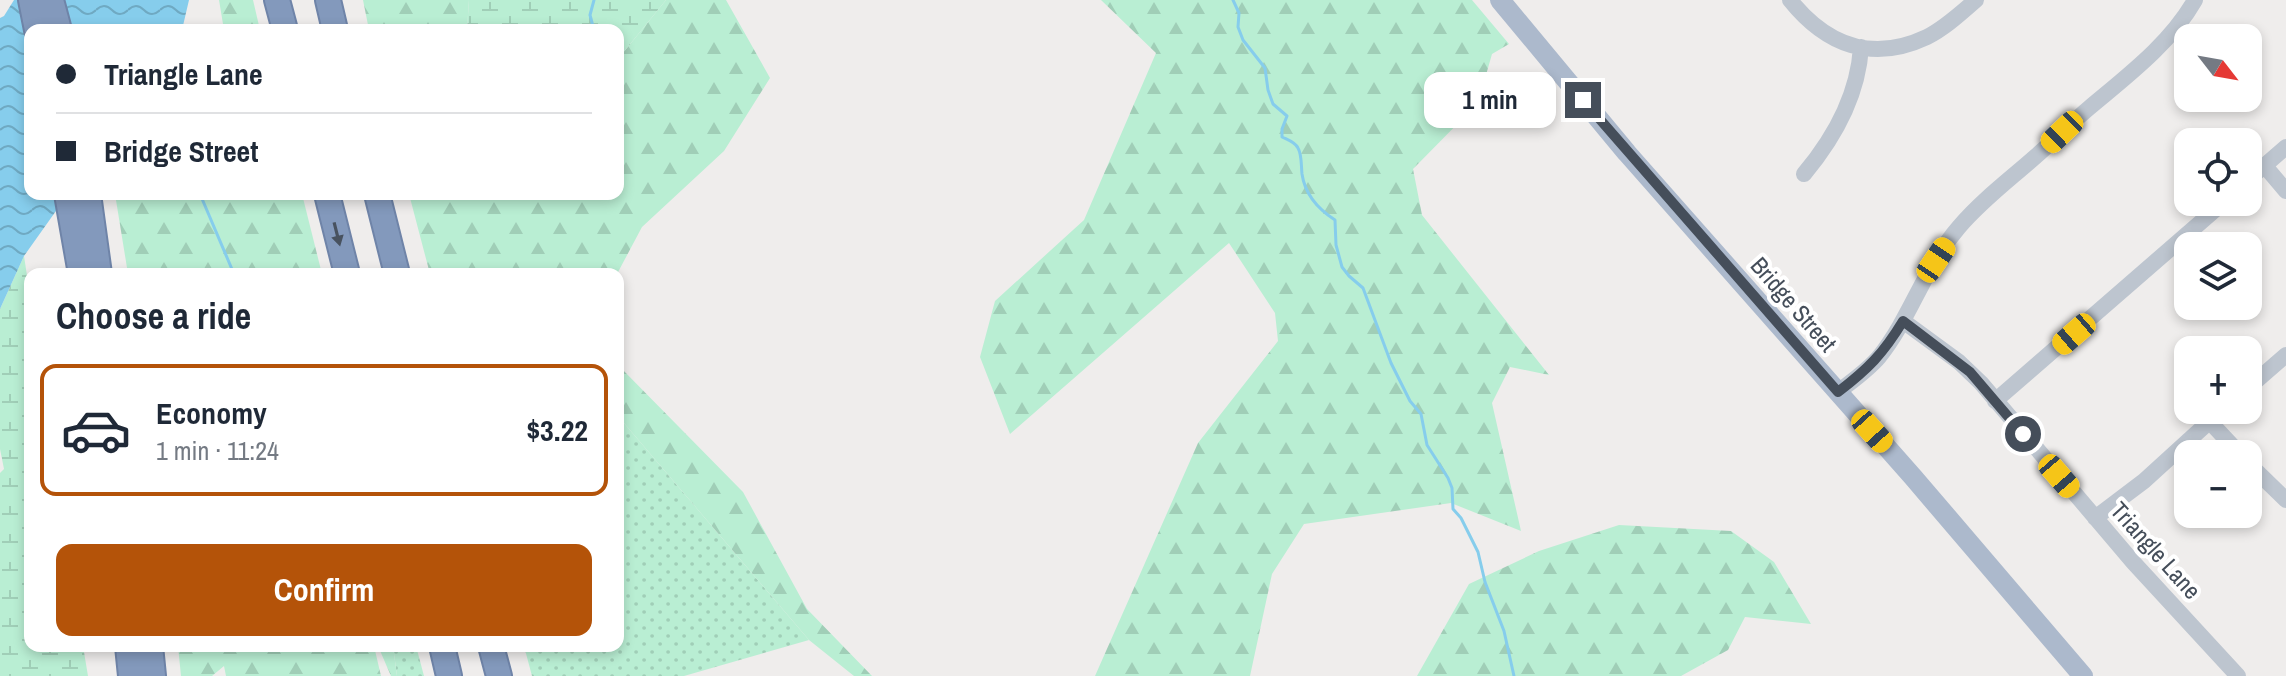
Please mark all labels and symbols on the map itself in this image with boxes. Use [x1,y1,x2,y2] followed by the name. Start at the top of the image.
[2174,24,2262,112] north arrow
[1423,72,1555,128] callout: 1 min
[1565,82,1601,118] route end
[2036,107,2088,157] car
[331,222,343,247] one-way arrow
[1913,233,1959,287] car
[1744,250,1844,359] street label: Bridge Street
[2048,309,2100,359] car
[1847,405,1897,457] car
[2005,416,2041,452] route start
[2034,450,2084,502] car
[2104,494,2208,606] street label: Triangle Lane

